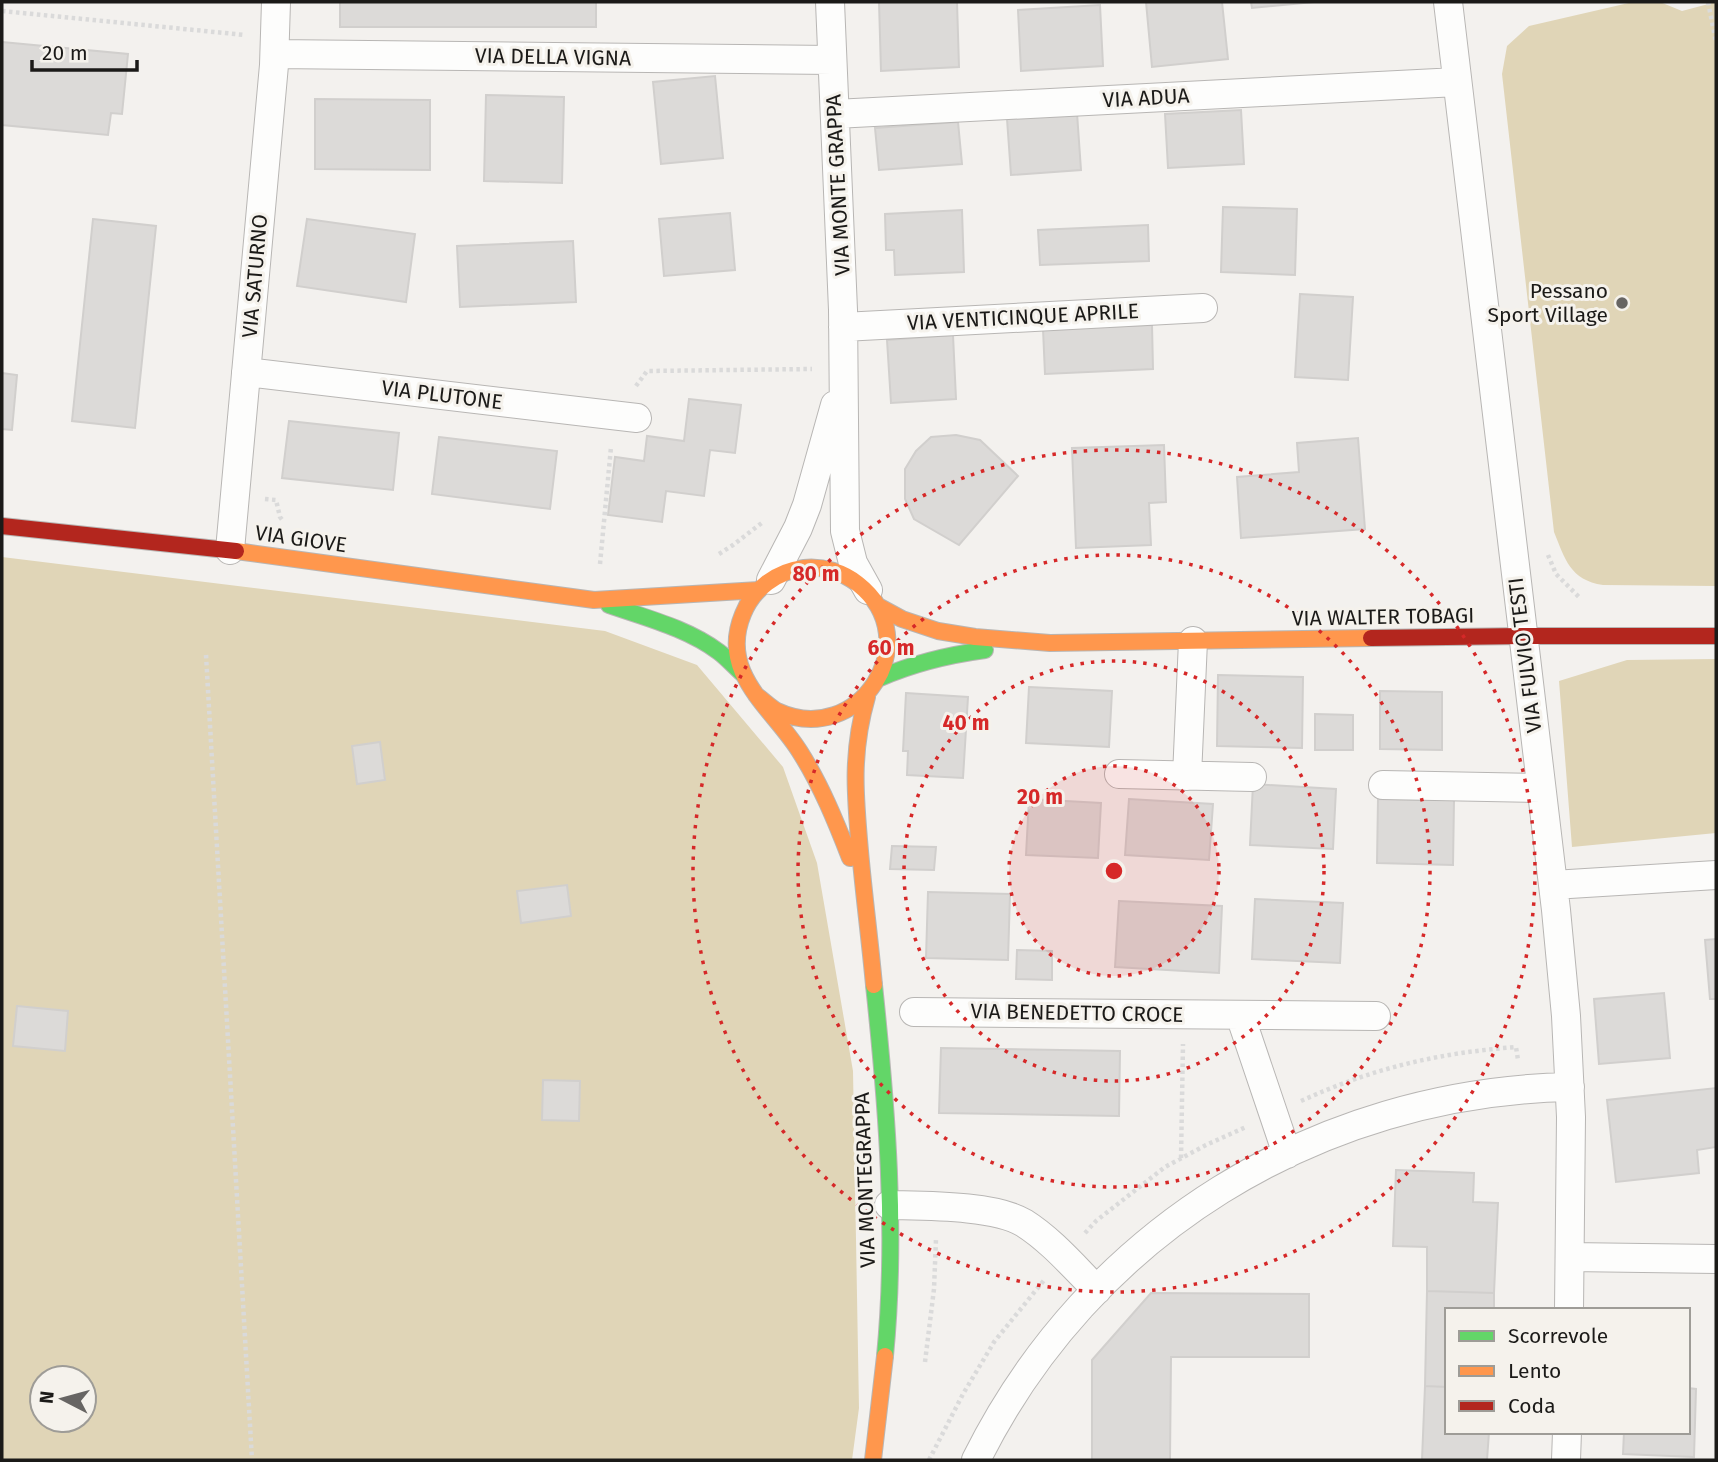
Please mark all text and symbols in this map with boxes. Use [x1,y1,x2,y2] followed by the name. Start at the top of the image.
[32,28,136,72] scale bar
[42,40,88,66] text: 20 m
[475,43,631,71] street label: VIA DELLA VIGNA
[1102,83,1190,113] street label: VIA ADUA
[820,94,856,276] street label: VIA MONTE GRAPPA
[237,213,273,339] street label: VIA SATURNO
[1488,278,1608,328] place label: Pessano Sport Village
[1614,295,1630,311] marker: Pessano Sport Village
[906,298,1140,336] street label: VIA VENTICINQUE APRILE
[380,375,504,415] street label: VIA PLUTONE
[254,520,348,558] street label: VIA GIOVE
[792,561,840,587] text: 80 m
[1503,576,1547,734] street label: VIA FULVIO TESTI
[1292,602,1474,632] street label: VIA WALTER TOBAGI
[868,635,914,661] text: 60 m
[943,710,989,736] text: 40 m
[1017,784,1063,810] text: 20 m
[1102,859,1126,883] centre of rings
[970,998,1184,1028] street label: VIA BENEDETTO CROCE
[849,1092,881,1268] street label: VIA MONTEGRAPPA
[1445,1308,1690,1434] legend
[1508,1323,1608,1349] text: Scorrevole
[1508,1358,1561,1384] text: Lento
[28,1364,98,1434] north arrow
[34,1390,59,1405] text: N
[1508,1393,1556,1419] text: Coda

